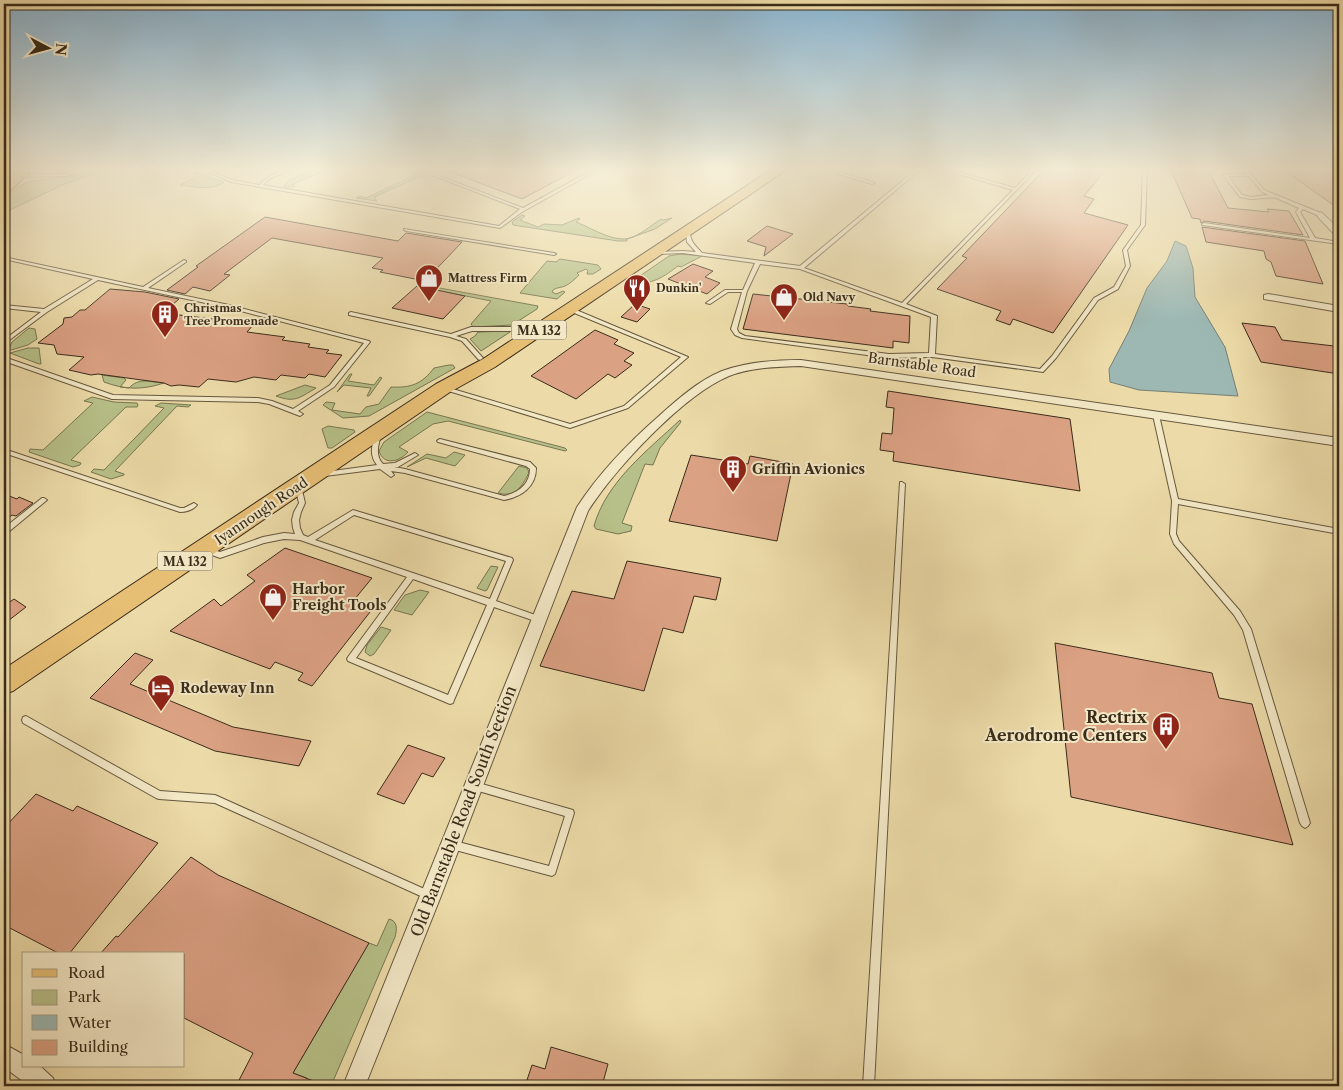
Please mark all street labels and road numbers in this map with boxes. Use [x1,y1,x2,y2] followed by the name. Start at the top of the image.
[512,320,566,340] road number: MA 132
[867,349,978,382] street label: Barnstable Road
[211,473,312,549] street label: Iyannough Road
[158,552,212,570] road number: MA 132
[406,683,520,939] street label: Old Barnstable Road South Section

